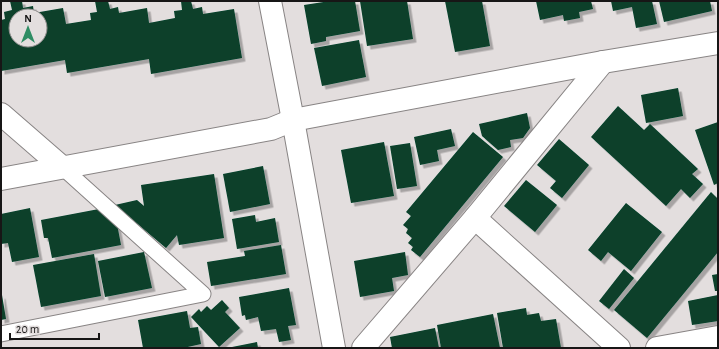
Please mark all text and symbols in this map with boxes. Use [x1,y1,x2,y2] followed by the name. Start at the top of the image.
[8,8,48,48] north arrow
[24,13,32,24] text: N
[10,315,99,341] scale bar
[16,323,39,335] text: 20 m

